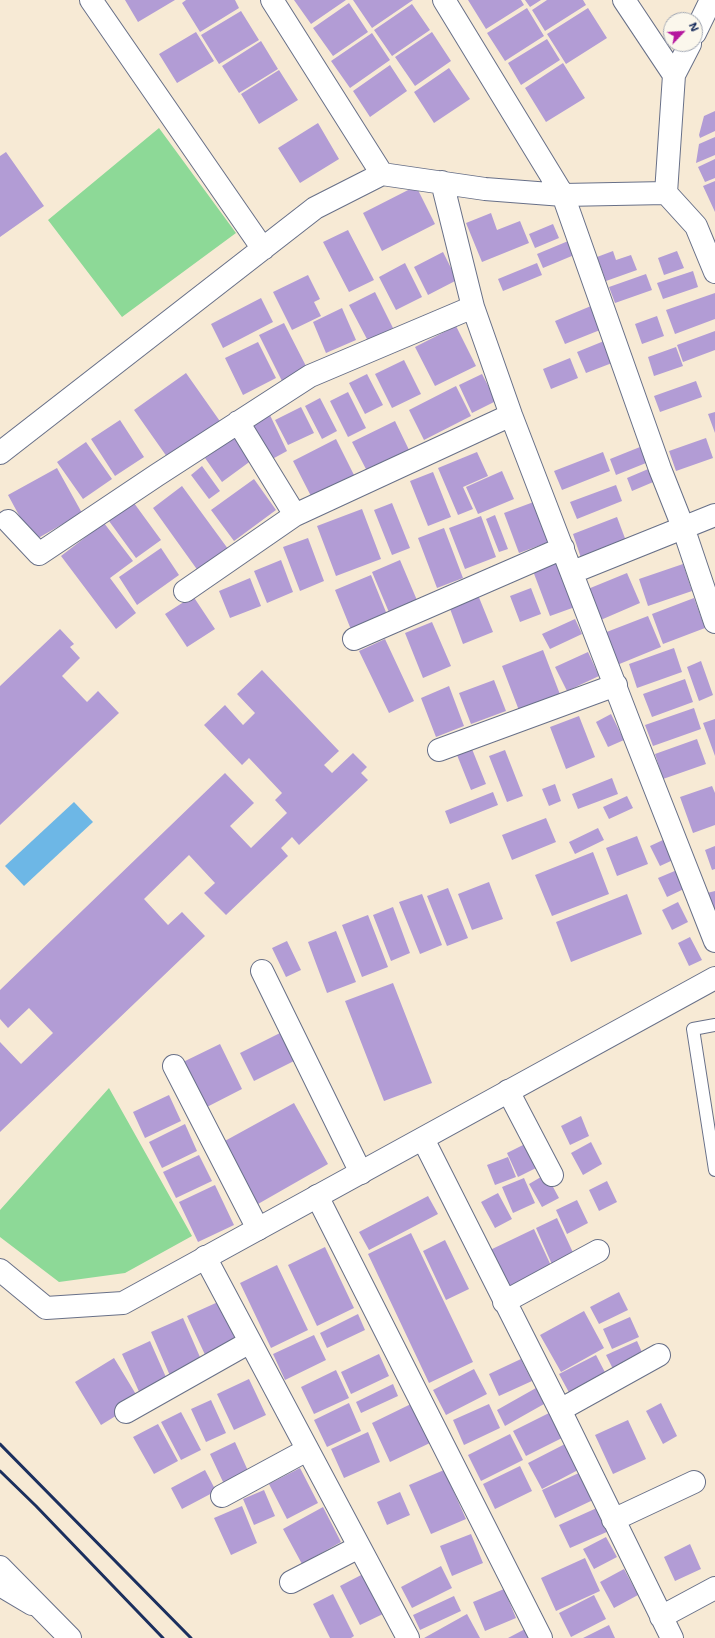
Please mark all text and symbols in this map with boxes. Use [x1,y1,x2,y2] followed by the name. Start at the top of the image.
[663,12,703,52] north arrow
[685,20,702,34] text: N

